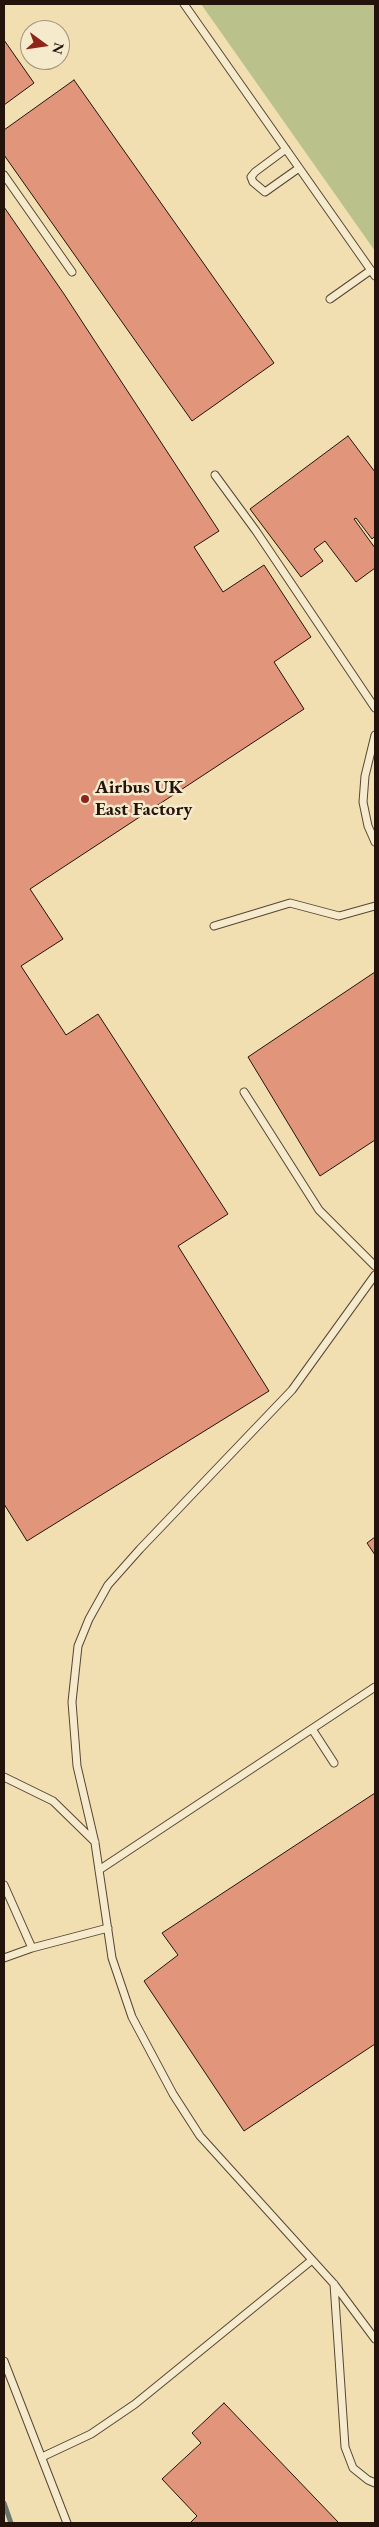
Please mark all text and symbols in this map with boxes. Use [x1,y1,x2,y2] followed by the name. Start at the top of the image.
[20,20,70,70] north arrow
[48,41,69,56] text: N
[95,777,192,821] place label: Airbus UK East Factory
[79,793,91,805] marker: Airbus UK East Factory

